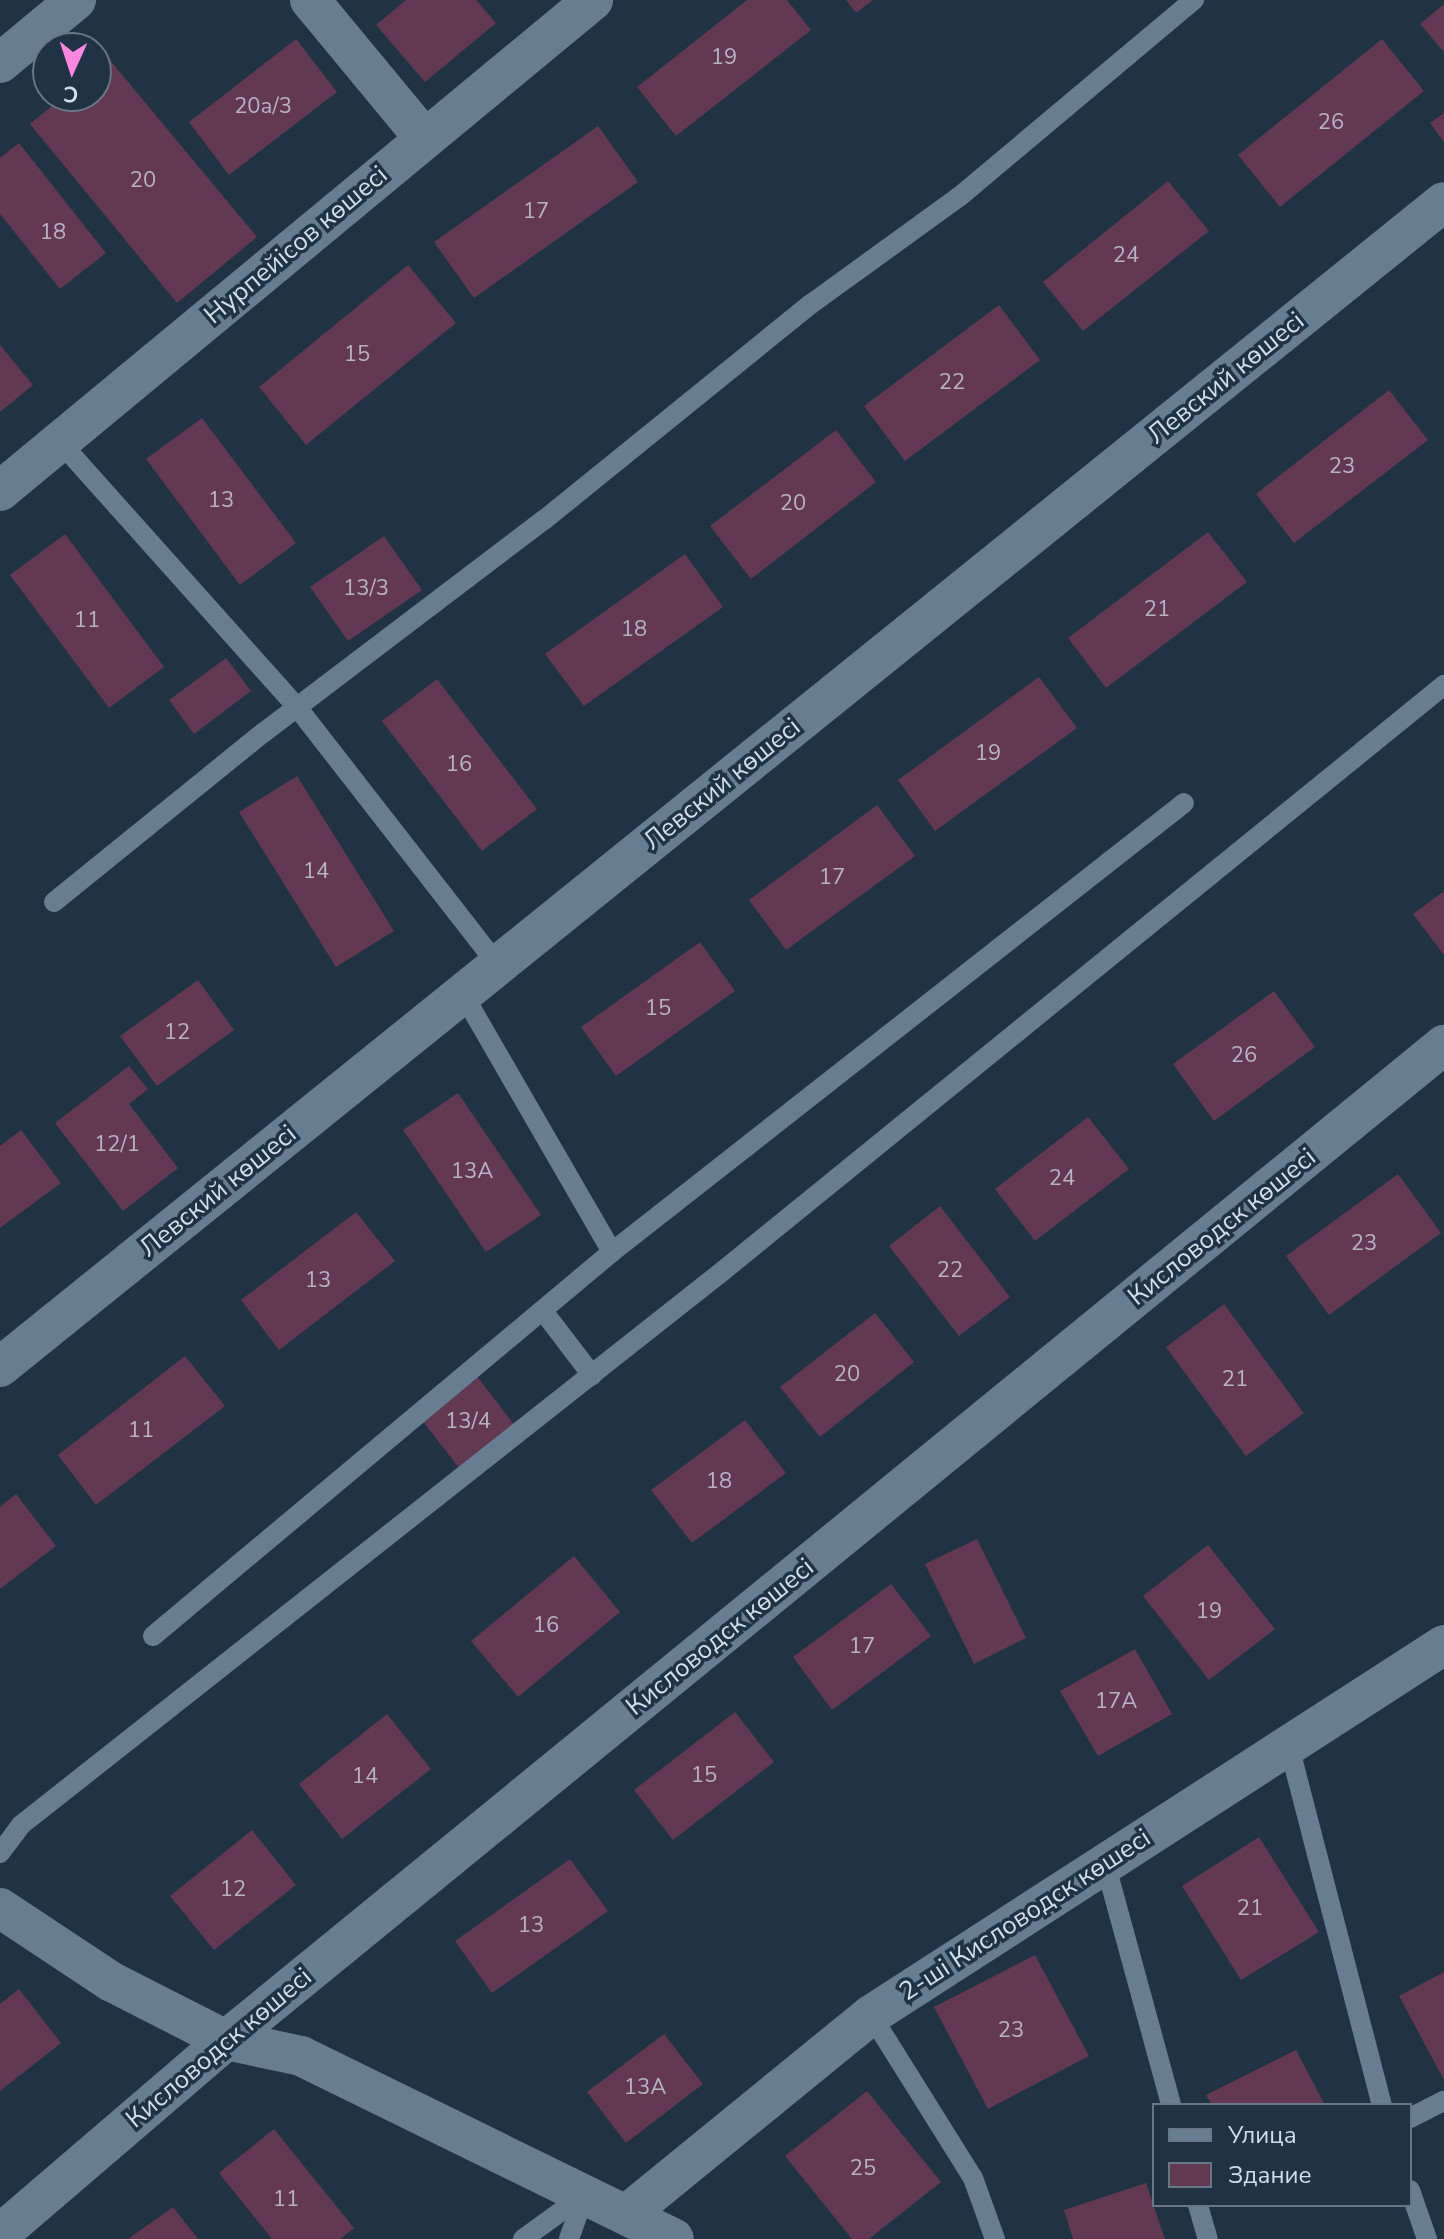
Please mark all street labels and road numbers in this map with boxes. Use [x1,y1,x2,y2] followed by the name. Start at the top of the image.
[198,159,394,331] street label: Нурпейісов көшесі
[1141,305,1311,451] street label: Левский көшесі
[637,711,807,857] street label: Левский көшесі
[133,1118,303,1264] street label: Левский көшесі
[1122,1142,1322,1312] street label: Кисловодск көшесі
[620,1552,820,1722] street label: Кисловодск көшесі
[894,1822,1156,2008] street label: 2-ші Кисловодск көшесі
[120,1961,318,2135] street label: Кисловодск көшесі

